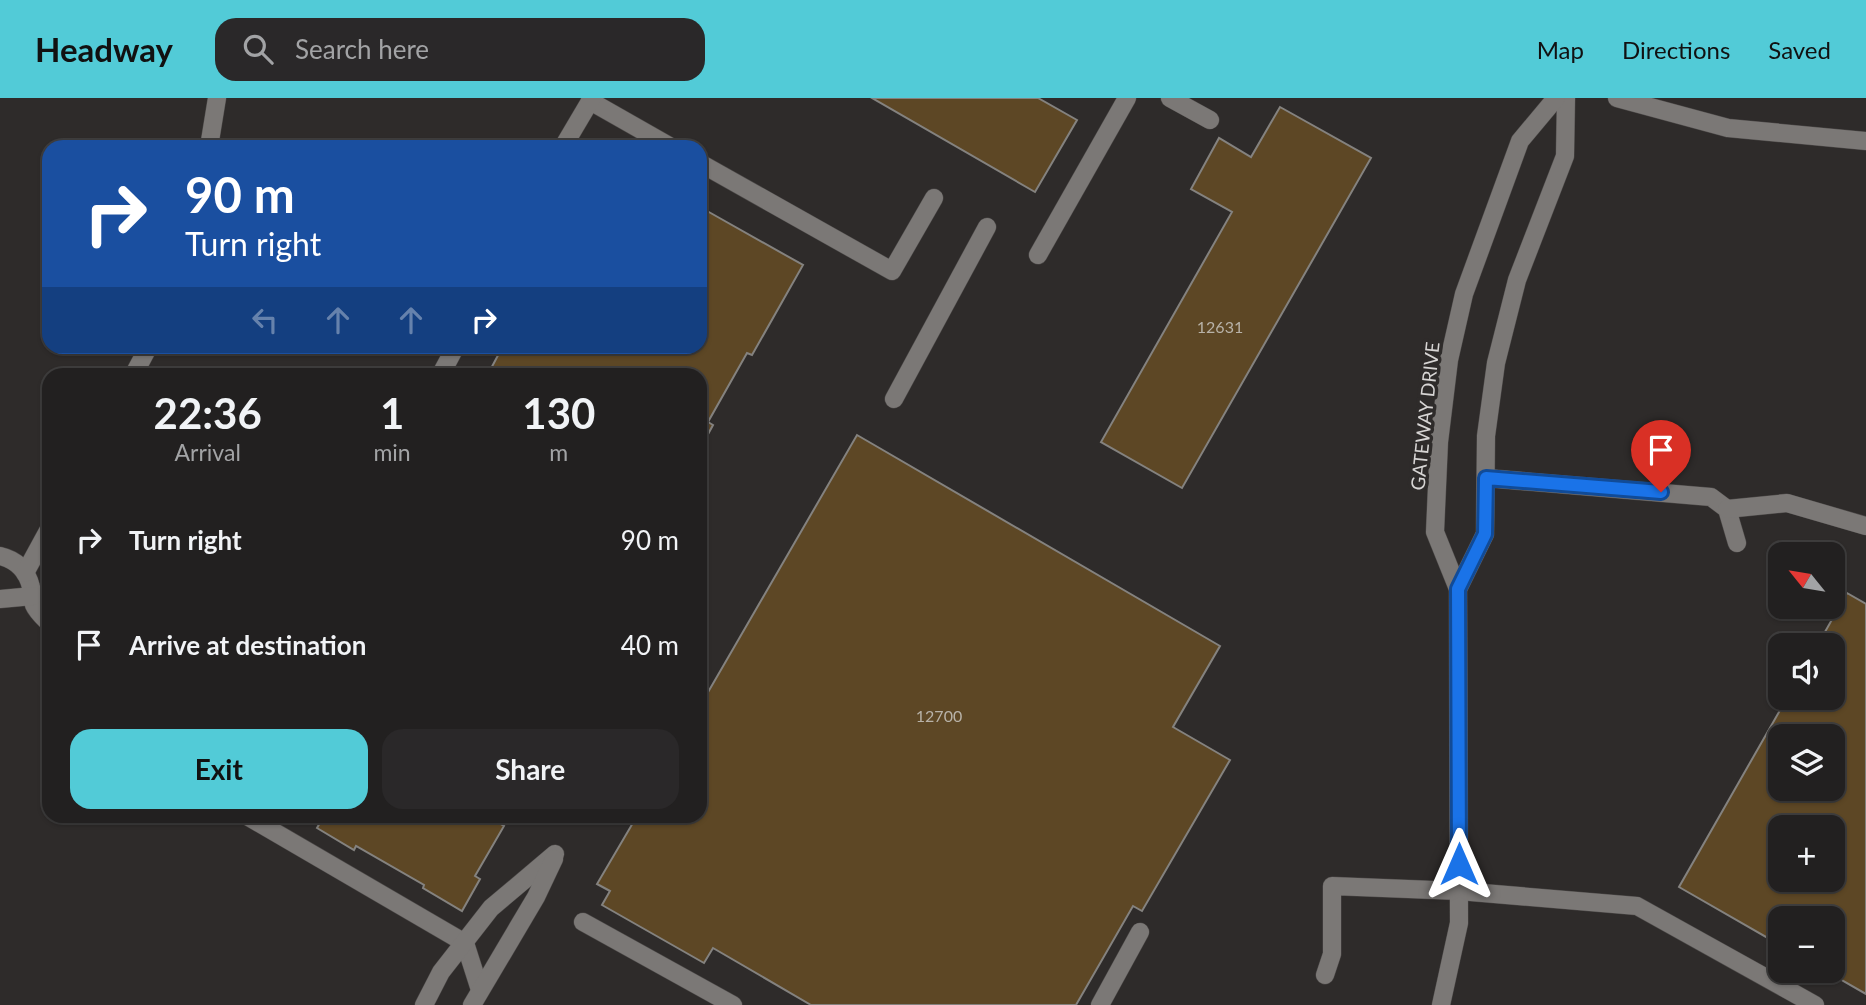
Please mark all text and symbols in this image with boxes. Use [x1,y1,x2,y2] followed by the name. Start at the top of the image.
[215,18,705,81] search box
[35,29,173,69] text: Headway
[239,30,277,68] icon: search
[295,33,429,65] text: Search here
[1537,35,1584,64] text: Map
[1622,35,1730,64] text: Directions
[1768,35,1831,64] text: Saved
[185,165,295,223] text: 90 m
[70,168,161,259] icon: right
[185,224,321,263] text: Turn right
[246,301,284,339] icon: left
[319,301,357,339] icon: ahead
[392,301,430,339] icon: ahead
[465,301,503,339] icon: right
[1197,317,1243,336] house number: 12631
[1405,340,1444,491] street label: GATEWAY DRIVE
[154,388,262,438] text: 22:36
[380,388,404,438] text: 1
[522,388,595,438] text: 130
[1631,420,1691,492] pin
[1642,431,1680,469] icon: arrive
[175,438,241,466] text: Arrival
[373,438,411,466] text: min
[549,438,568,466] text: m
[70,521,108,559] icon: right
[129,524,242,556] text: Turn right
[621,524,679,556] text: 90 m
[1768,542,1844,620] north arrow
[1768,542,1845,983] map controls
[70,626,108,664] icon: arrive
[129,629,366,661] text: Arrive at destination
[621,629,679,661] text: 40 m
[1768,633,1845,710] button: sound
[916,706,962,725] house number: 12700
[1768,724,1845,801] button: layers
[70,729,368,809] button: Exit
[382,729,679,809] button: Share
[1768,815,1845,892] button: +
[1422,827,1496,901] position arrow
[1768,906,1845,983] button: −

